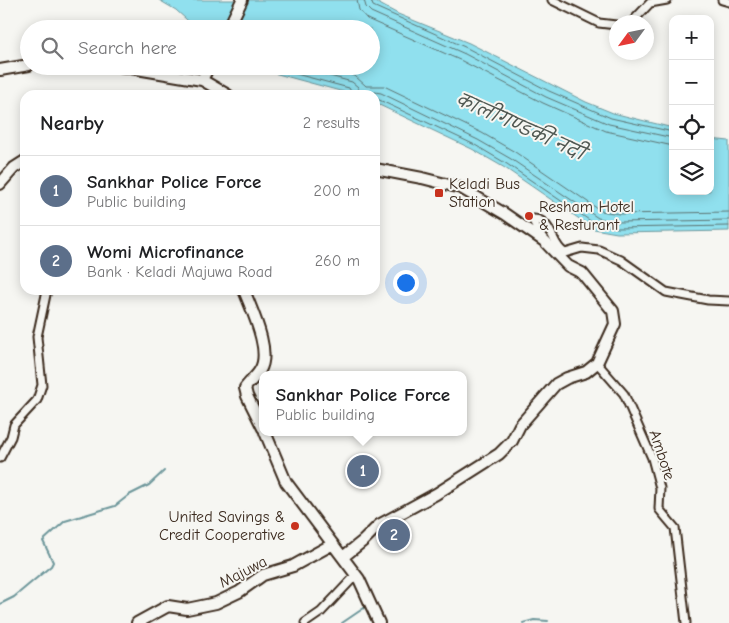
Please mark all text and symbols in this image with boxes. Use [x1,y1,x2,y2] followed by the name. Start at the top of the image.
[609,15,654,60] north arrow
[669,15,714,195] map controls
[669,15,714,60] button: +
[20,20,380,75] search box
[38,34,66,62] icon: search
[78,37,177,59] text: Search here
[669,60,714,105] button: −
[452,86,594,167] water label: कालीगण्डकी नदी
[669,105,714,150] button: locate
[40,111,104,135] text: Nearby
[303,114,360,132] text: 2 results
[669,150,714,195] button: layers
[87,171,261,193] text: Sankhar Police Force
[449,175,520,211] place label: Keladi Bus Station
[53,182,59,200] text: 1
[314,182,360,200] text: 200 m
[433,187,445,199] marker: Keladi Bus Station
[87,193,186,211] text: Public building
[539,198,634,234] place label: Resham Hotel & Resturant
[523,210,535,222] marker: Resham Hotel & Resturant
[87,241,244,263] text: Womi Microfinance
[52,252,60,270] text: 2
[315,252,360,270] text: 260 m
[87,263,273,281] text: Bank · Keladi Majuwa Road
[393,270,419,296] your location
[259,371,467,436] popup
[276,384,450,406] text: Sankhar Police Force
[276,406,375,424] text: Public building
[645,428,679,482] street label: Ambote
[347,452,379,490] pin: 1
[159,508,285,544] place label: United Savings & Credit Cooperative
[378,516,410,554] pin: 2
[289,520,301,532] marker: United Savings & Credit Cooperative
[216,552,270,592] street label: Majuwa

